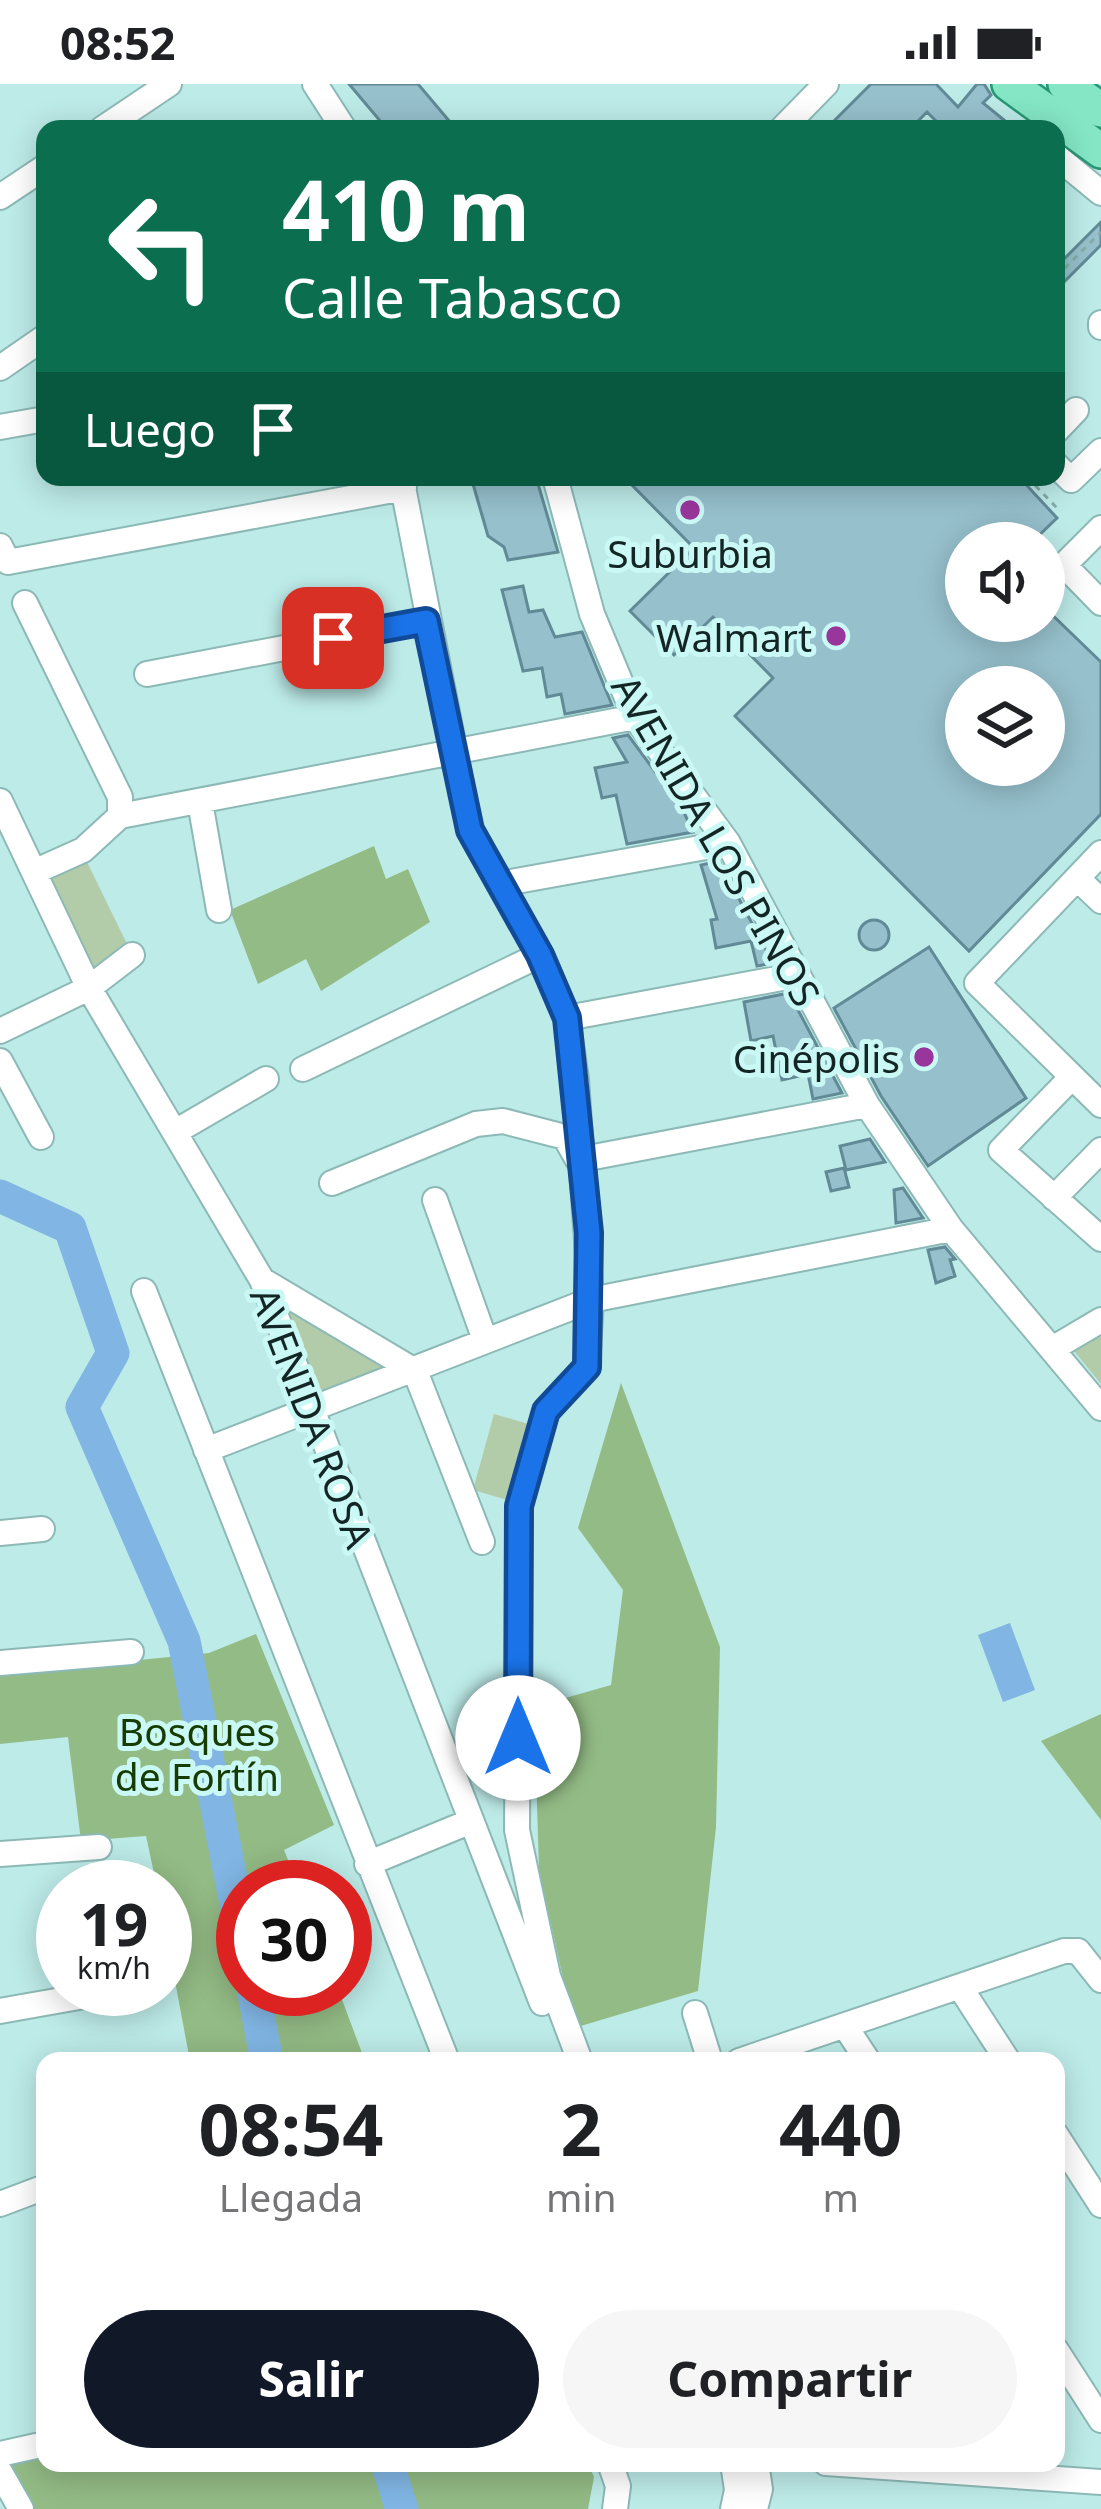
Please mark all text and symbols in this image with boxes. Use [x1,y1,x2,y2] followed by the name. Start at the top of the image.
[60,12,176,73] text: 08:52
[282,151,530,266] text: 410 m
[84,168,240,324] icon: left
[282,260,623,334] text: Calle Tabasco
[240,396,306,462] icon: arrive
[84,399,216,460] text: Luego
[677,497,703,523] marker: Suburbia
[945,522,1065,786] map controls
[945,522,1065,642] button: sound
[607,526,773,579] place label: Suburbia
[282,587,384,689] pin
[300,605,366,671] icon: arrive
[656,610,812,663] place label: Walmart
[823,623,849,649] marker: Walmart
[601,665,833,1015] street label: AVENIDA LOS PINOS
[945,666,1065,786] button: layers
[733,1031,900,1084] place label: Cinépolis
[911,1044,937,1070] marker: Cinépolis
[239,1279,387,1555] street label: AVENIDA ROSA
[455,1675,581,1801] position arrow
[115,1704,279,1802] park label: Bosques de Fortín
[216,1860,372,2016] speed limit sign: 30
[80,1882,148,1964] text: 19
[77,1947,151,1988] text: km/h
[198,2079,383,2177] text: 08:54
[561,2079,602,2177] text: 2
[779,2079,903,2177] text: 440
[219,2170,363,2223] text: Llegada
[546,2170,617,2223] text: min
[823,2170,859,2223] text: m
[84,2310,539,2448] button: Salir
[563,2310,1017,2448] button: Compartir

